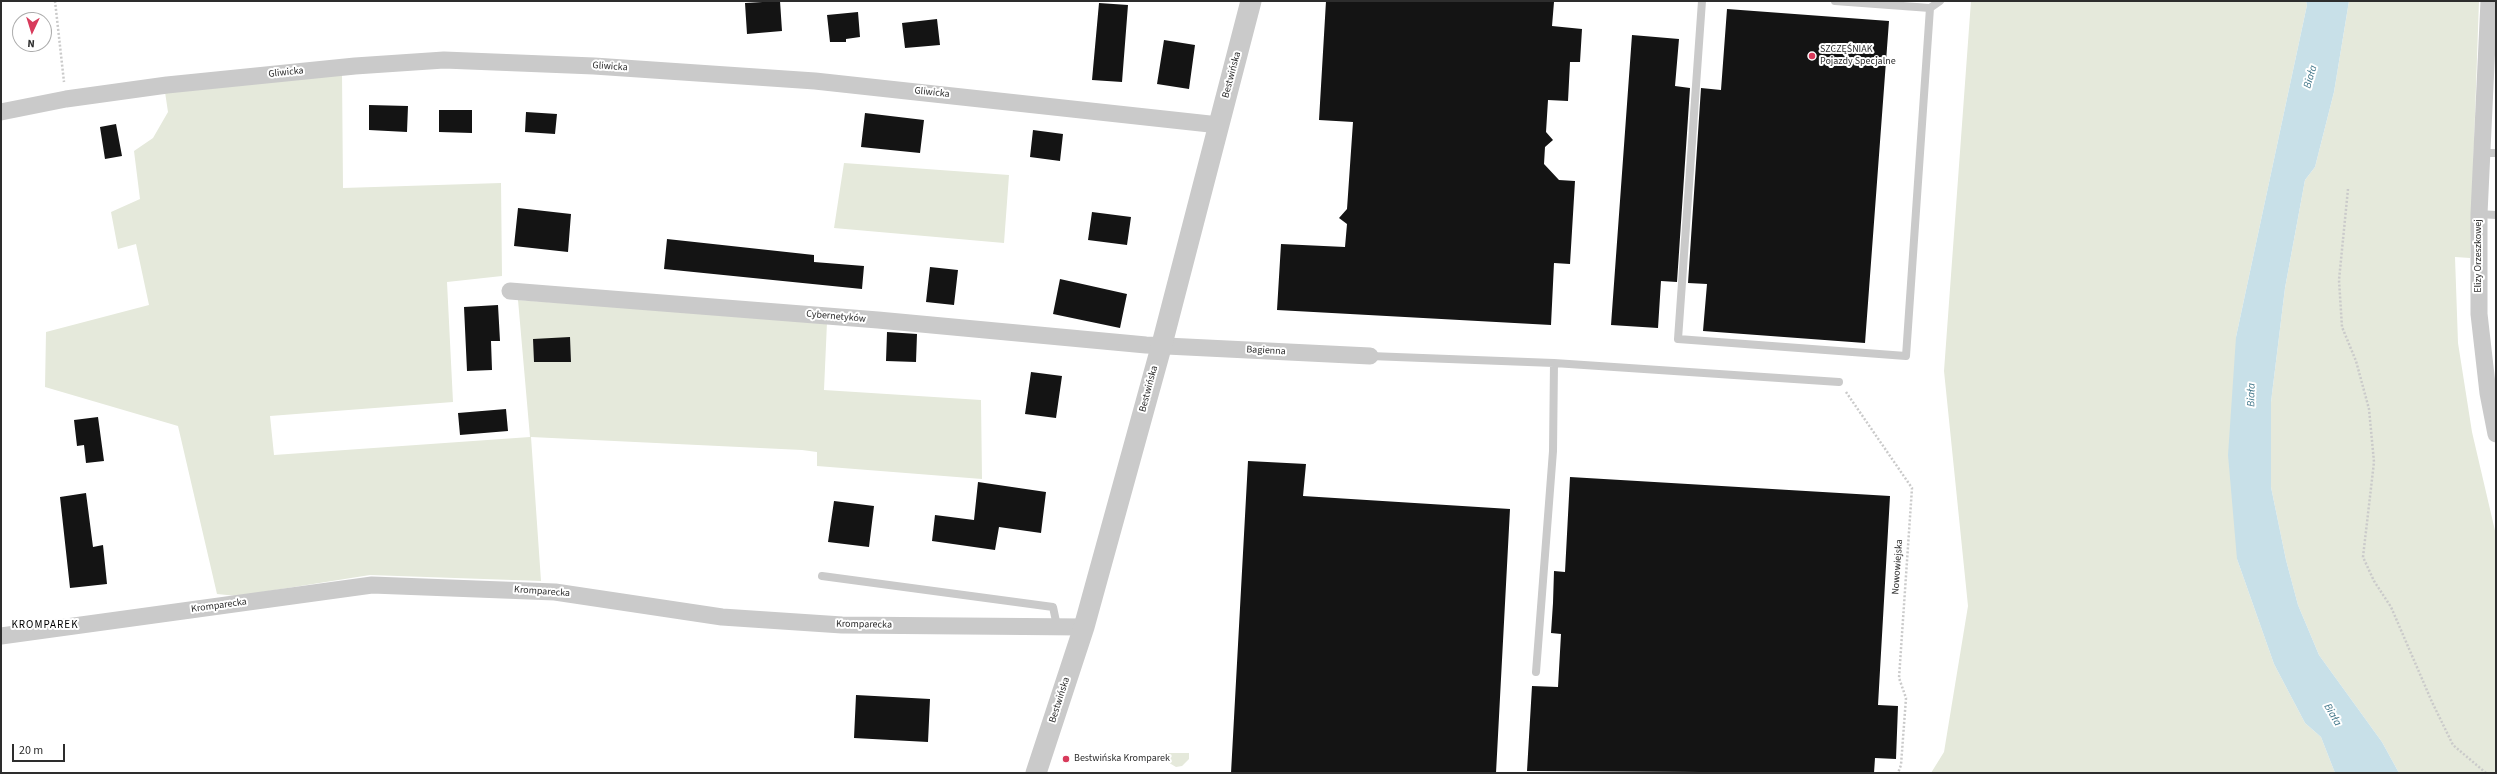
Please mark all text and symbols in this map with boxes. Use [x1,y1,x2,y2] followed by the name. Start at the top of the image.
[12,12,52,52] north arrow
[27,36,35,51] text: N
[1820,44,1896,68] place label: SZCZĘŚNIAK Pojazdy Specjalne
[1220,51,1244,99] street label: Bestwińska
[1807,51,1817,61] marker: SZCZĘŚNIAK Pojazdy Specjalne
[592,60,628,74] street label: Gliwicka
[2301,64,2321,90] water label: Biała
[268,65,304,81] street label: Gliwicka
[914,85,950,101] street label: Gliwicka
[2473,219,2485,293] street label: Elizy Orzeszkowej
[806,308,866,326] street label: Cybernetyków
[1246,344,1286,358] street label: Bagienna
[1137,365,1161,413] street label: Bestwińska
[2245,383,2259,407] water label: Biała
[1890,539,1906,595] street label: Nowowiejska
[514,584,570,600] street label: Kromparecka
[190,596,248,616] street label: Kromparecka
[11,619,79,633] district label: KROMPAREK
[836,619,892,631] street label: Kromparecka
[1047,676,1073,724] street label: Bestwińska
[2320,701,2344,729] water label: Biała
[14,736,67,762] scale bar
[19,742,43,759] text: 20 m
[1074,753,1170,765] place label: Bestwińska Kromparek
[1061,754,1071,764] marker: Bestwińska Kromparek

